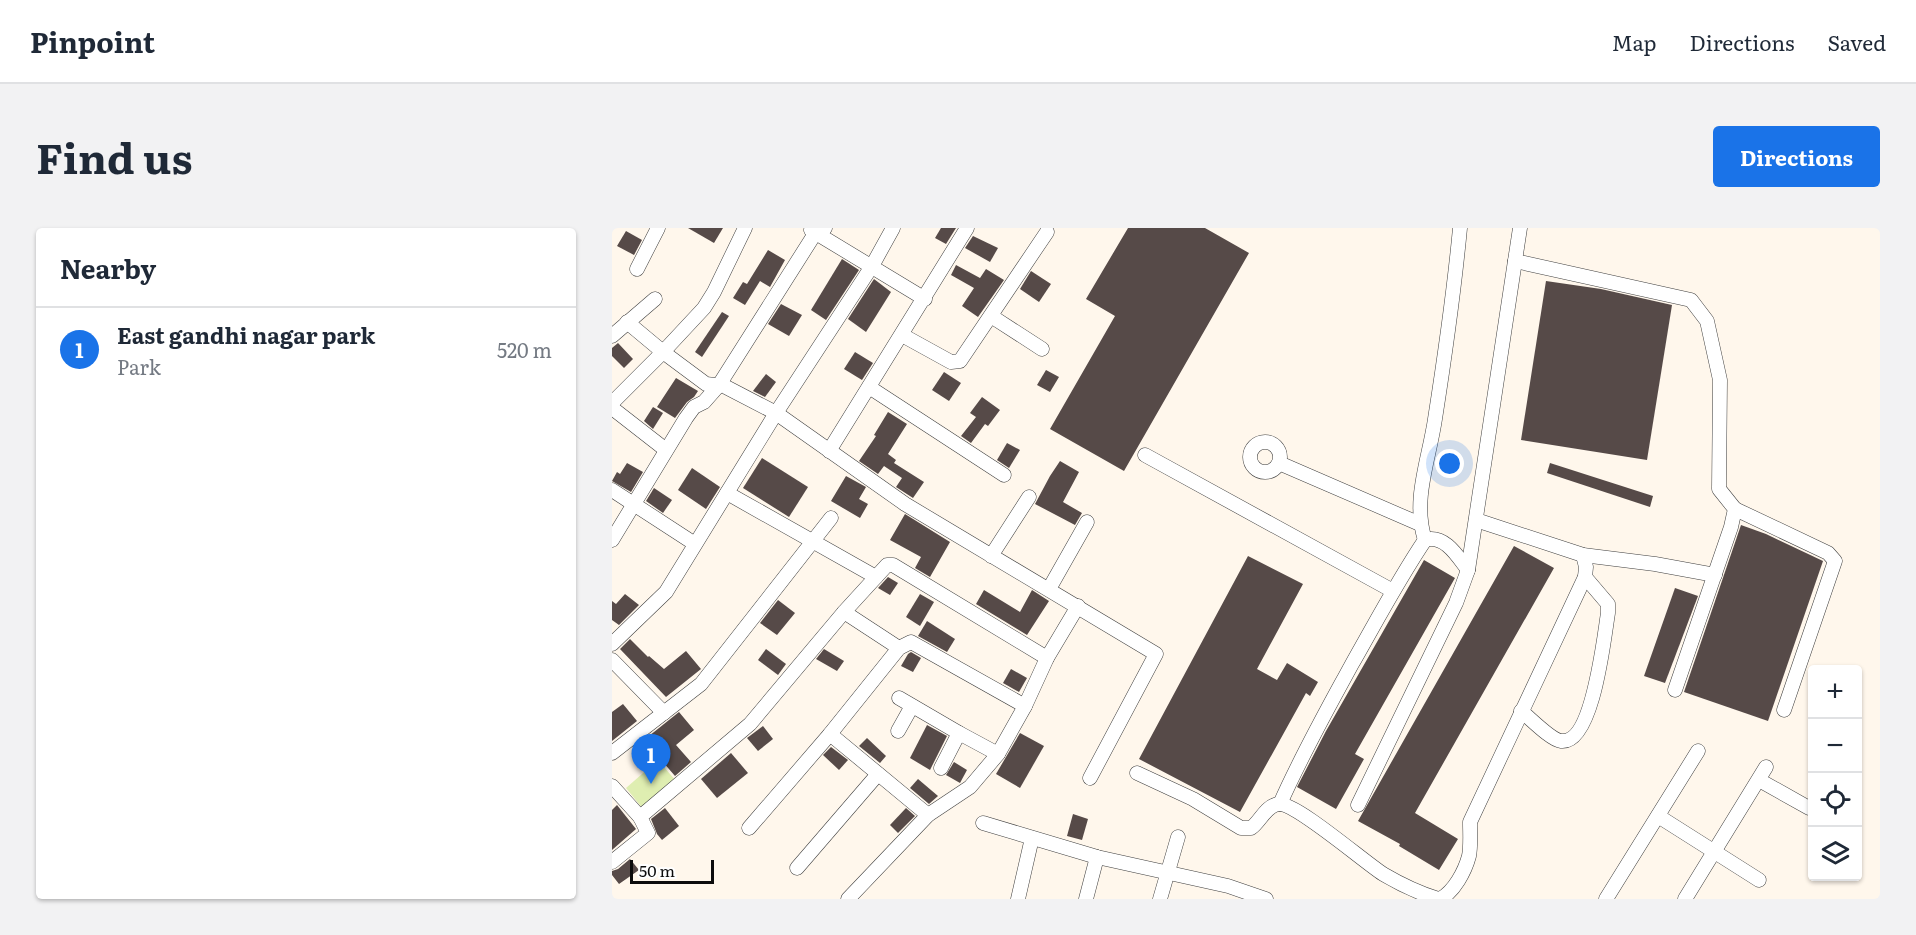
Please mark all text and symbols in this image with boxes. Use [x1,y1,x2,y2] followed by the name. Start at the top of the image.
[30,20,155,62] text: Pinpoint
[1612,26,1657,57] text: Map
[1690,26,1795,57] text: Directions
[1828,26,1886,57] text: Saved
[36,125,193,187] text: Find us
[1713,126,1880,187] button: Directions
[60,248,156,287] text: Nearby
[117,318,375,351] text: East gandhi nagar park
[75,334,84,364] text: 1
[497,334,552,364] text: 520 m
[117,351,161,381] text: Park
[1435,449,1464,478] your location
[1808,665,1862,881] map controls
[1808,665,1862,719] button: +
[1808,719,1862,773] button: −
[632,734,670,784] pin: 1
[1808,773,1862,827] button: locate
[1808,827,1862,881] button: layers
[630,857,714,884] scale bar
[639,858,675,882] text: 50 m

